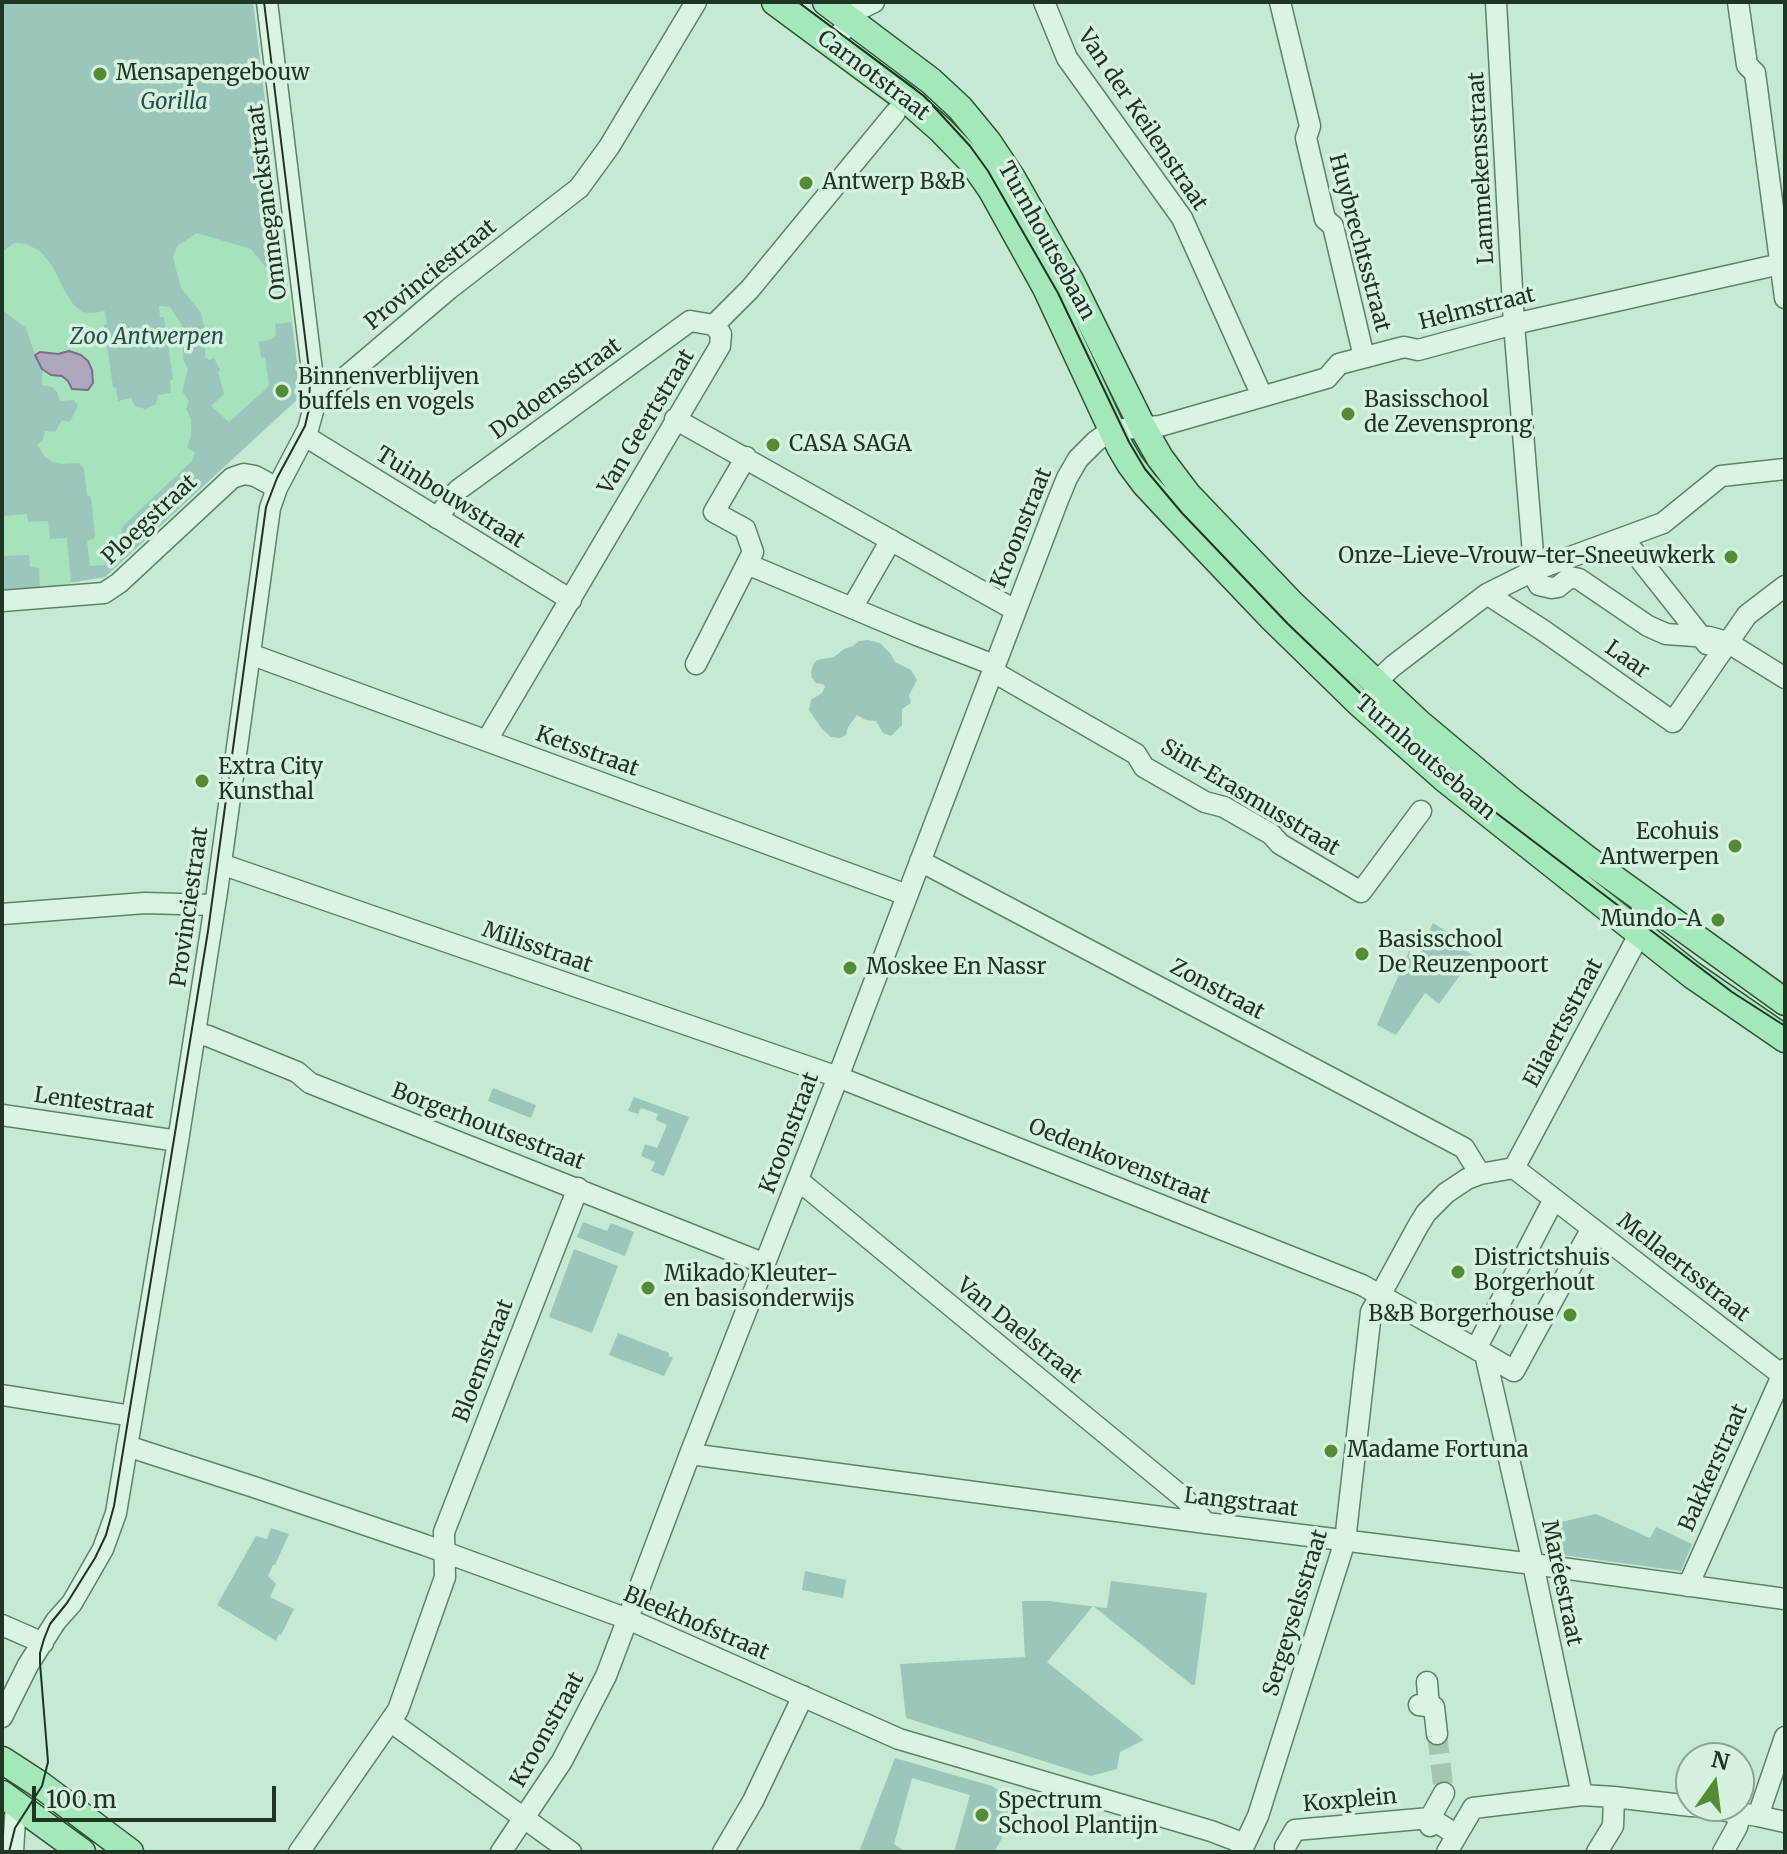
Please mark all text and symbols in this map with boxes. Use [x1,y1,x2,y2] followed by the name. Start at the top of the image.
[1071,24,1213,216] street label: Van der Keilenstraat
[812,25,934,127] street label: Carnotstraat
[116,61,310,87] place label: Mensapengebouw
[91,65,109,83] marker: Mensapengebouw
[1464,71,1500,265] street label: Lammekensstraat
[140,90,208,116] park label: Gorilla
[243,103,293,301] street label: Ommeganckstraat
[1323,151,1395,335] street label: Huybrechtsstraat
[992,157,1100,325] street label: Turnhoutsebaan
[822,170,965,196] place label: Antwerp B&B
[797,174,815,192] marker: Antwerp B&B
[360,214,502,336] street label: Provinciestraat
[1416,282,1538,336] street label: Helmstraat
[70,325,224,351] park label: Zoo Antwerpen
[485,333,627,445] street label: Dodoensstraat
[593,345,701,499] street label: Van Geertstraat
[298,365,479,416] place label: Binnenverblijven buffels en vogels
[273,382,291,400] marker: Binnenverblijven buffels en vogels
[1364,388,1532,440] place label: Basisschool de Zevensprong
[1339,405,1357,423] marker: Basisschool de Zevensprong
[789,432,912,458] place label: CASA SAGA
[764,436,782,454] marker: CASA SAGA
[371,442,529,554] street label: Tuinbouwstraat
[986,464,1058,592] street label: Kroonstraat
[97,469,203,571] street label: Ploegstraat
[1338,544,1715,570] place label: Onze-Lieve-Vrouw-ter-Sneeuwkerk
[1722,548,1740,566] marker: Onze-Lieve-Vrouw-ter-Sneeuwkerk
[1600,635,1654,685] street label: Laar
[1350,690,1500,826] street label: Turnhoutsebaan
[532,721,642,783] street label: Ketsstraat
[1156,734,1344,862] street label: Sint-Erasmusstraat
[218,755,323,806] place label: Extra City Kunsthal
[193,772,211,790] marker: Extra City Kunsthal
[1600,820,1719,872] place label: Ecohuis Antwerpen
[166,825,214,989] street label: Provinciestraat
[1726,837,1744,855] marker: Ecohuis Antwerpen
[1601,907,1702,933] place label: Mundo-A
[1709,911,1727,929] marker: Mundo-A
[478,917,596,979] street label: Milisstraat
[1378,928,1548,980] place label: Basisschool De Reuzenpoort
[1353,945,1371,963] marker: Basisschool De Reuzenpoort
[1165,954,1269,1026] street label: Zonstraat
[1519,954,1609,1092] street label: Eliaertsstraat
[866,955,1047,981] place label: Moskee En Nassr
[841,959,859,977] marker: Moskee En Nassr
[755,1069,825,1197] street label: Kroonstraat
[388,1078,588,1176] street label: Borgerhoutsestraat
[32,1083,156,1125] street label: Lentestraat
[1024,1114,1214,1210] street label: Oedenkovenstraat
[1612,1208,1754,1328] street label: Mellaertsstraat
[1474,1246,1610,1298] place label: Districtshuis Borgerhout
[664,1262,854,1314] place label: Mikado Kleuter- en basisonderwijs
[1449,1263,1467,1281] marker: Districtshuis Borgerhout
[951,1273,1087,1389] street label: Van Daelstraat
[639,1279,657,1297] marker: Mikado Kleuter- en basisonderwijs
[448,1296,520,1426] street label: Bloemstraat
[1368,1302,1554,1328] place label: B&B Borgerhouse
[1561,1306,1579,1324] marker: B&B Borgerhouse
[1674,1400,1754,1536] street label: Bakkerstraat
[1347,1438,1528,1464] place label: Madame Fortuna
[1322,1442,1340,1460] marker: Madame Fortuna
[1182,1483,1300,1523] street label: Langstraat
[1535,1518,1587,1648] street label: Maréestraat
[1258,1527,1334,1699] street label: Sergeyselsstraat
[619,1582,773,1666] street label: Bleekhofstraat
[506,1668,590,1792] street label: Kroonstraat
[1675,1742,1755,1822] north arrow
[1708,1745,1732,1776] text: N
[36,1770,280,1820] scale bar
[46,1784,116,1815] text: 100 m
[1302,1784,1398,1818] street label: Koxplein
[998,1789,1158,1840] place label: Spectrum School Plantijn
[973,1806,991,1824] marker: Spectrum School Plantijn

